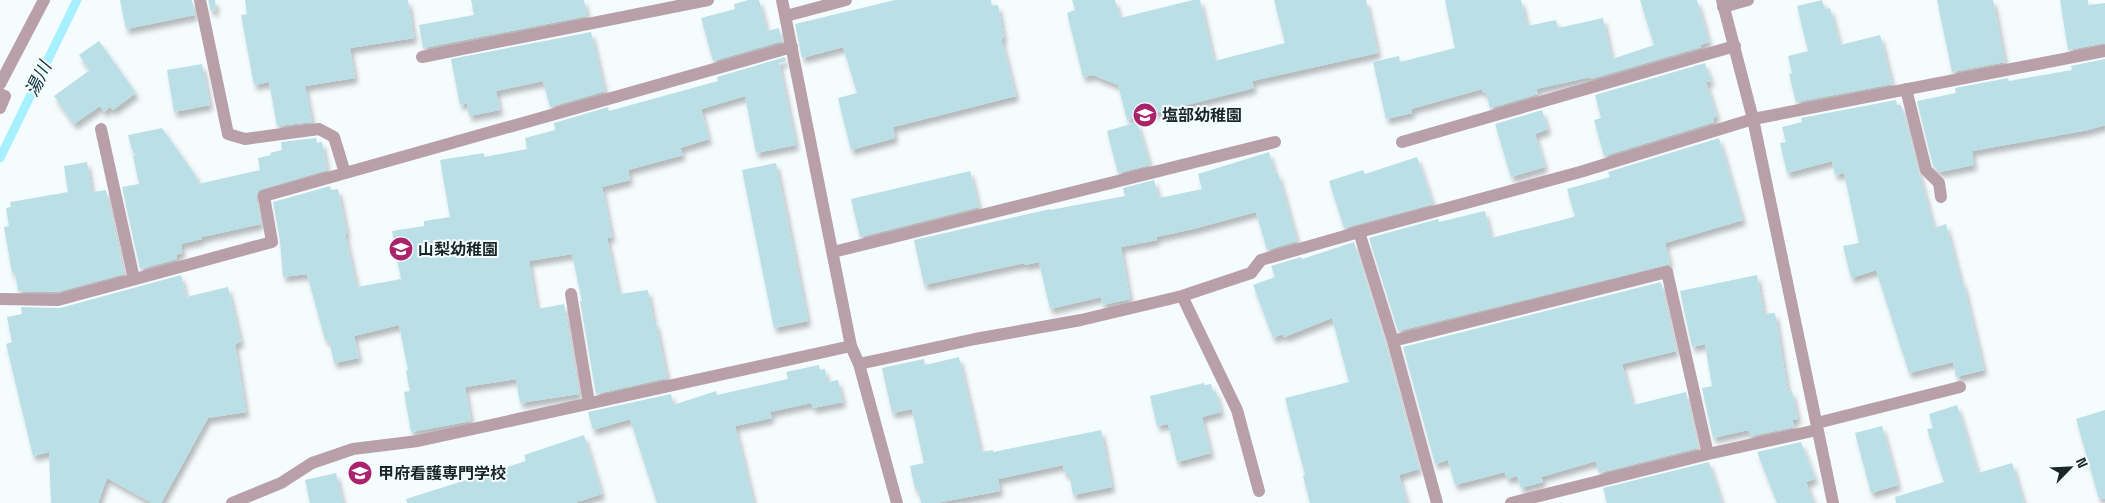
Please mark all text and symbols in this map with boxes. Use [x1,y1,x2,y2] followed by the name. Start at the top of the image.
[20,56,57,100] water label: 湯川
[1132,102,1158,128] school or university icon: 塩部幼稚園
[1162,105,1242,126] place label: 塩部幼稚園
[388,236,414,262] school or university icon: 山梨幼稚園
[418,239,498,260] place label: 山梨幼稚園
[2045,443,2095,493] north arrow
[2072,455,2092,471] text: N
[347,460,373,486] school or university icon: 甲府看護専門学校
[378,463,506,484] place label: 甲府看護専門学校

